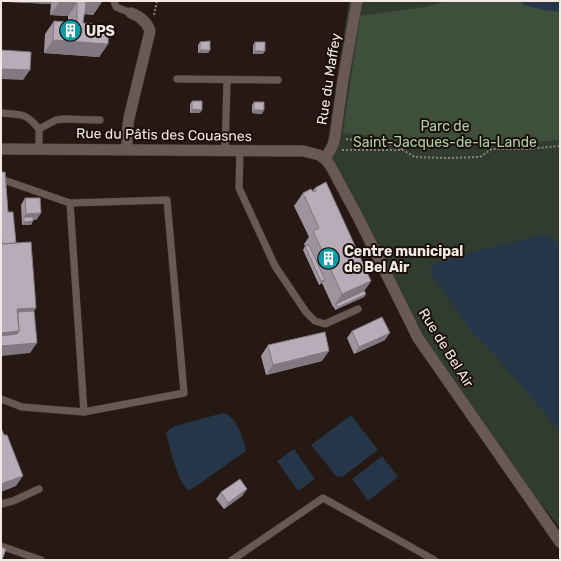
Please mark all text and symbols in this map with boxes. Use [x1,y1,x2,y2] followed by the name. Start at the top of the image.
[58,18,84,44] building icon: UPS
[86,23,115,40] place label: UPS
[313,32,345,126] street label: Rue du Maffey
[353,118,537,151] park label: Parc de Saint-Jacques-de-la-Lande
[76,125,252,145] street label: Rue du Pâtis des Couasnes
[344,243,463,276] place label: Centre municipal de Bel Air
[316,246,342,272] building icon: Centre municipal de Bel Air
[415,305,477,391] street label: Rue de Bel Air

